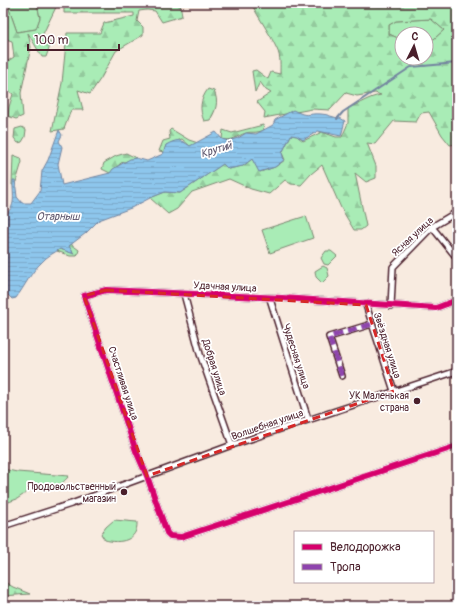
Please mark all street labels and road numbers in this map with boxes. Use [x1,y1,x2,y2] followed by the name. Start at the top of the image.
[389,214,436,259] street label: Ясная улица
[193,279,257,295] street label: Удачная улица
[371,311,403,380] street label: Звёздная улица
[280,322,312,391] street label: Чудесная улица
[199,337,229,397] street label: Добрая улица
[105,345,141,422] street label: Счастливая улица
[230,407,305,443] street label: Волшебная улица

